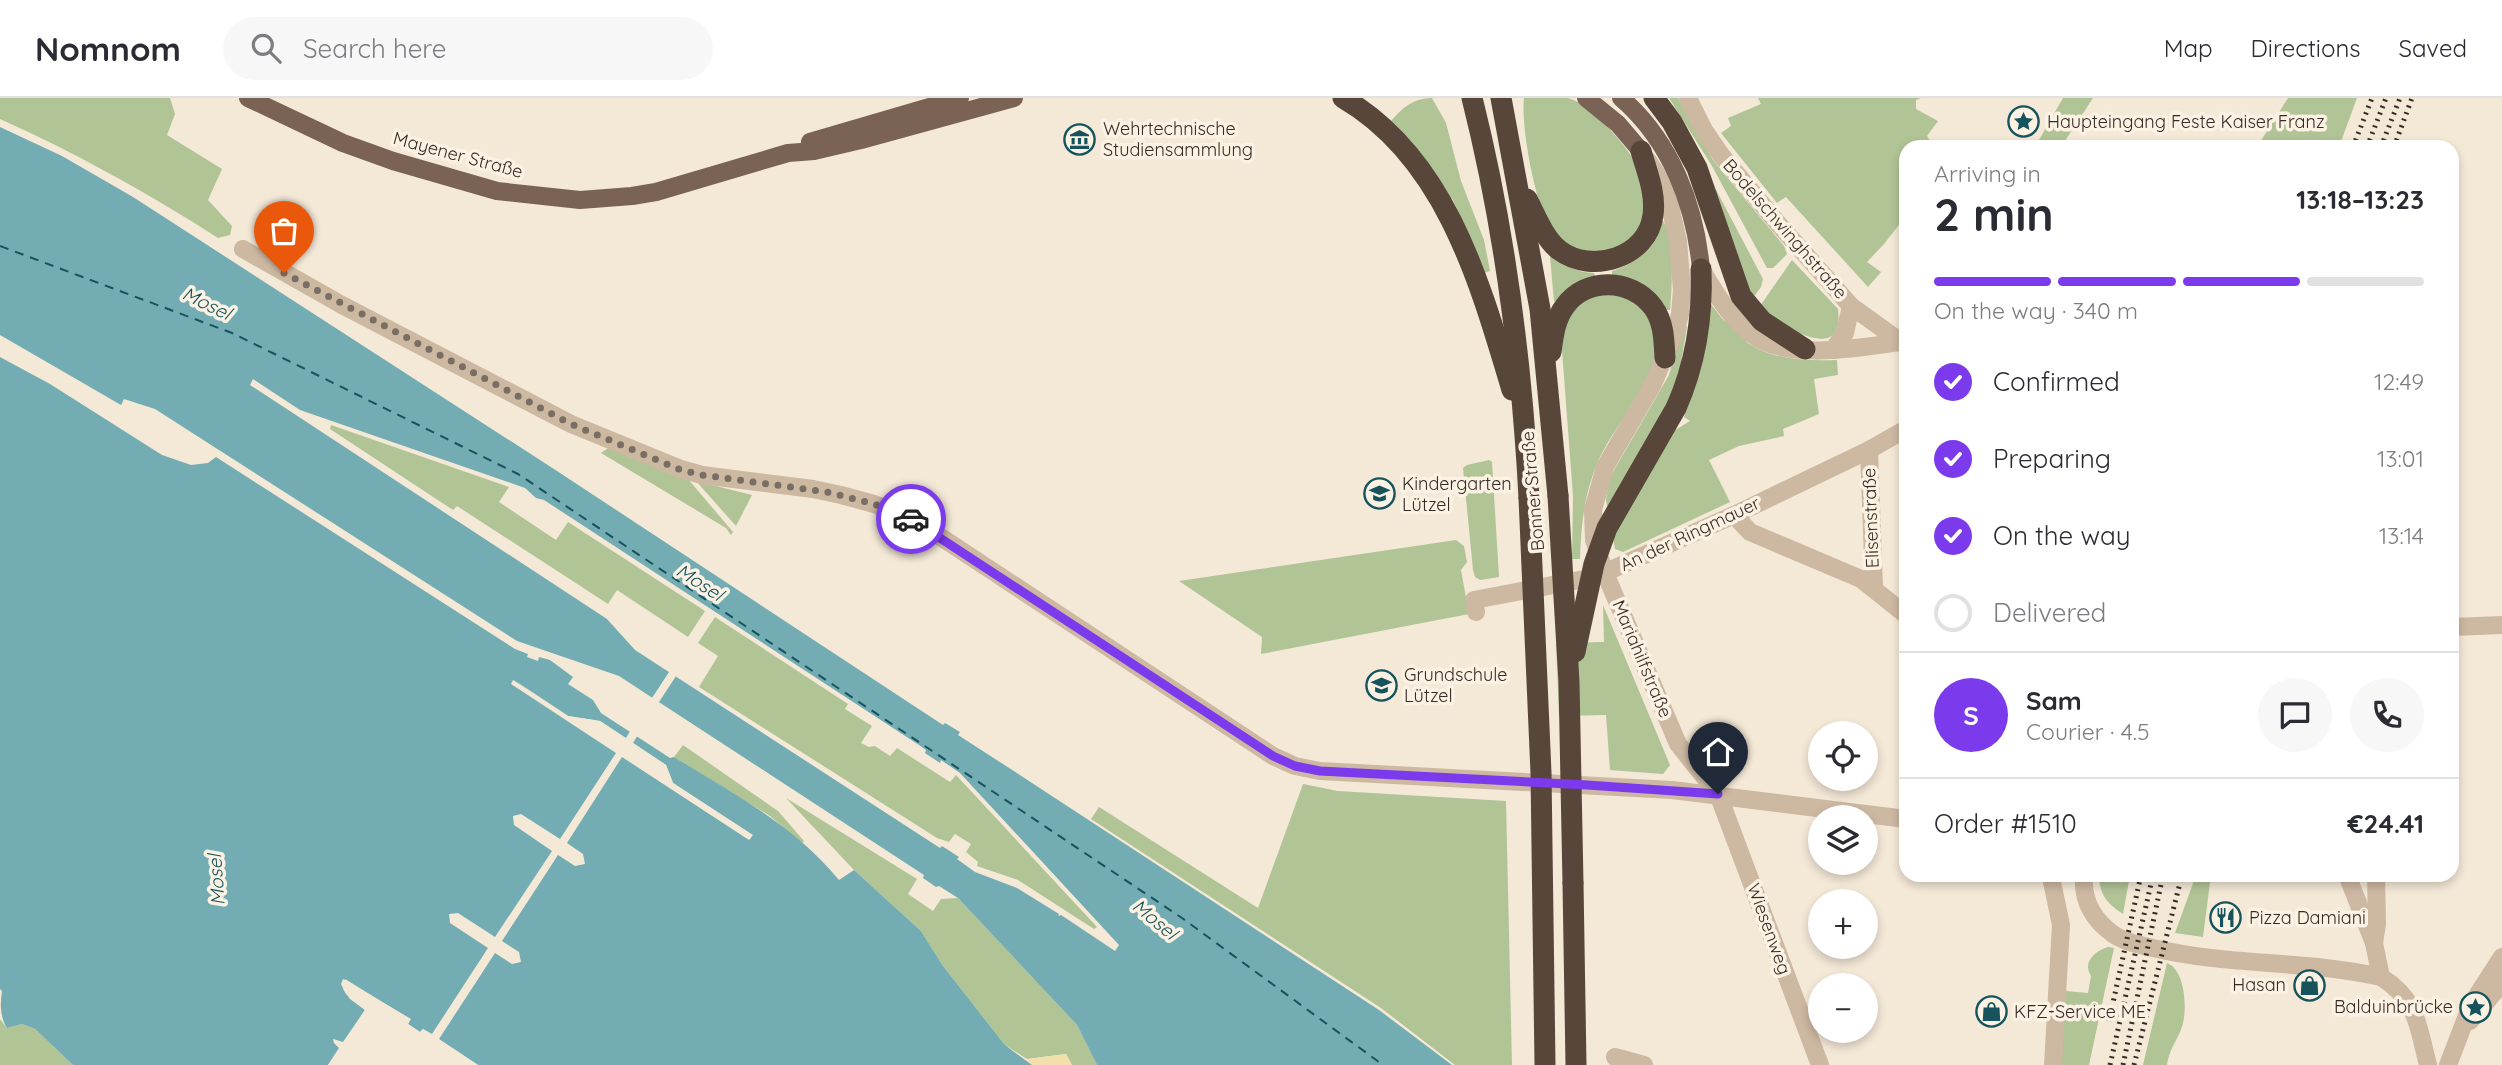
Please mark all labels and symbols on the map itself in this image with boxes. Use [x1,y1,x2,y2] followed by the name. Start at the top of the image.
[2007,105,2041,139] place icon: Haupteingang Feste Kaiser Franz
[2047,110,2325,133] place label: Haupteingang Feste Kaiser Franz
[1103,117,1253,161] place label: Wehrtechnische Studiensammlung
[1063,122,1097,156] museum icon: Wehrtechnische Studiensammlung
[391,126,526,183] street label: Mayener Straße
[1718,154,1853,303] street label: Bodelschwinghstraße
[254,201,314,273] pin
[179,281,238,326] water label: Mosel
[1516,430,1549,552] street label: Bonner Straße
[1857,467,1884,569] street label: Elisenstraße
[1402,472,1512,516] place label: Kindergarten Lützel
[1362,477,1396,511] school or university icon: Kindergarten Lützel
[876,484,946,554] courier
[1616,491,1764,576] street label: An der Ringmauer
[672,558,730,607] water label: Mosel
[1607,597,1678,721] street label: Mariahilfstraße
[1404,663,1507,707] place label: Grundschule Lützel
[1364,668,1398,702] school or university icon: Grundschule Lützel
[1688,722,1748,794] pin
[202,851,230,906] water label: Mosel
[1742,880,1797,978] street label: Wiesenweg
[1128,893,1184,946] water label: Mosel
[2209,901,2243,935] restaurant icon: Pizza Damiani
[2249,906,2366,929] place label: Pizza Damiani
[2292,968,2326,1002] shop icon: Hasan
[2232,973,2286,996] place label: Hasan
[2459,990,2493,1024] place icon: Balduinbrücke
[1974,995,2008,1029] shop icon: KFZ-Service ME
[2334,995,2453,1018] place label: Balduinbrücke
[2014,1000,2146,1023] place label: KFZ-Service ME

